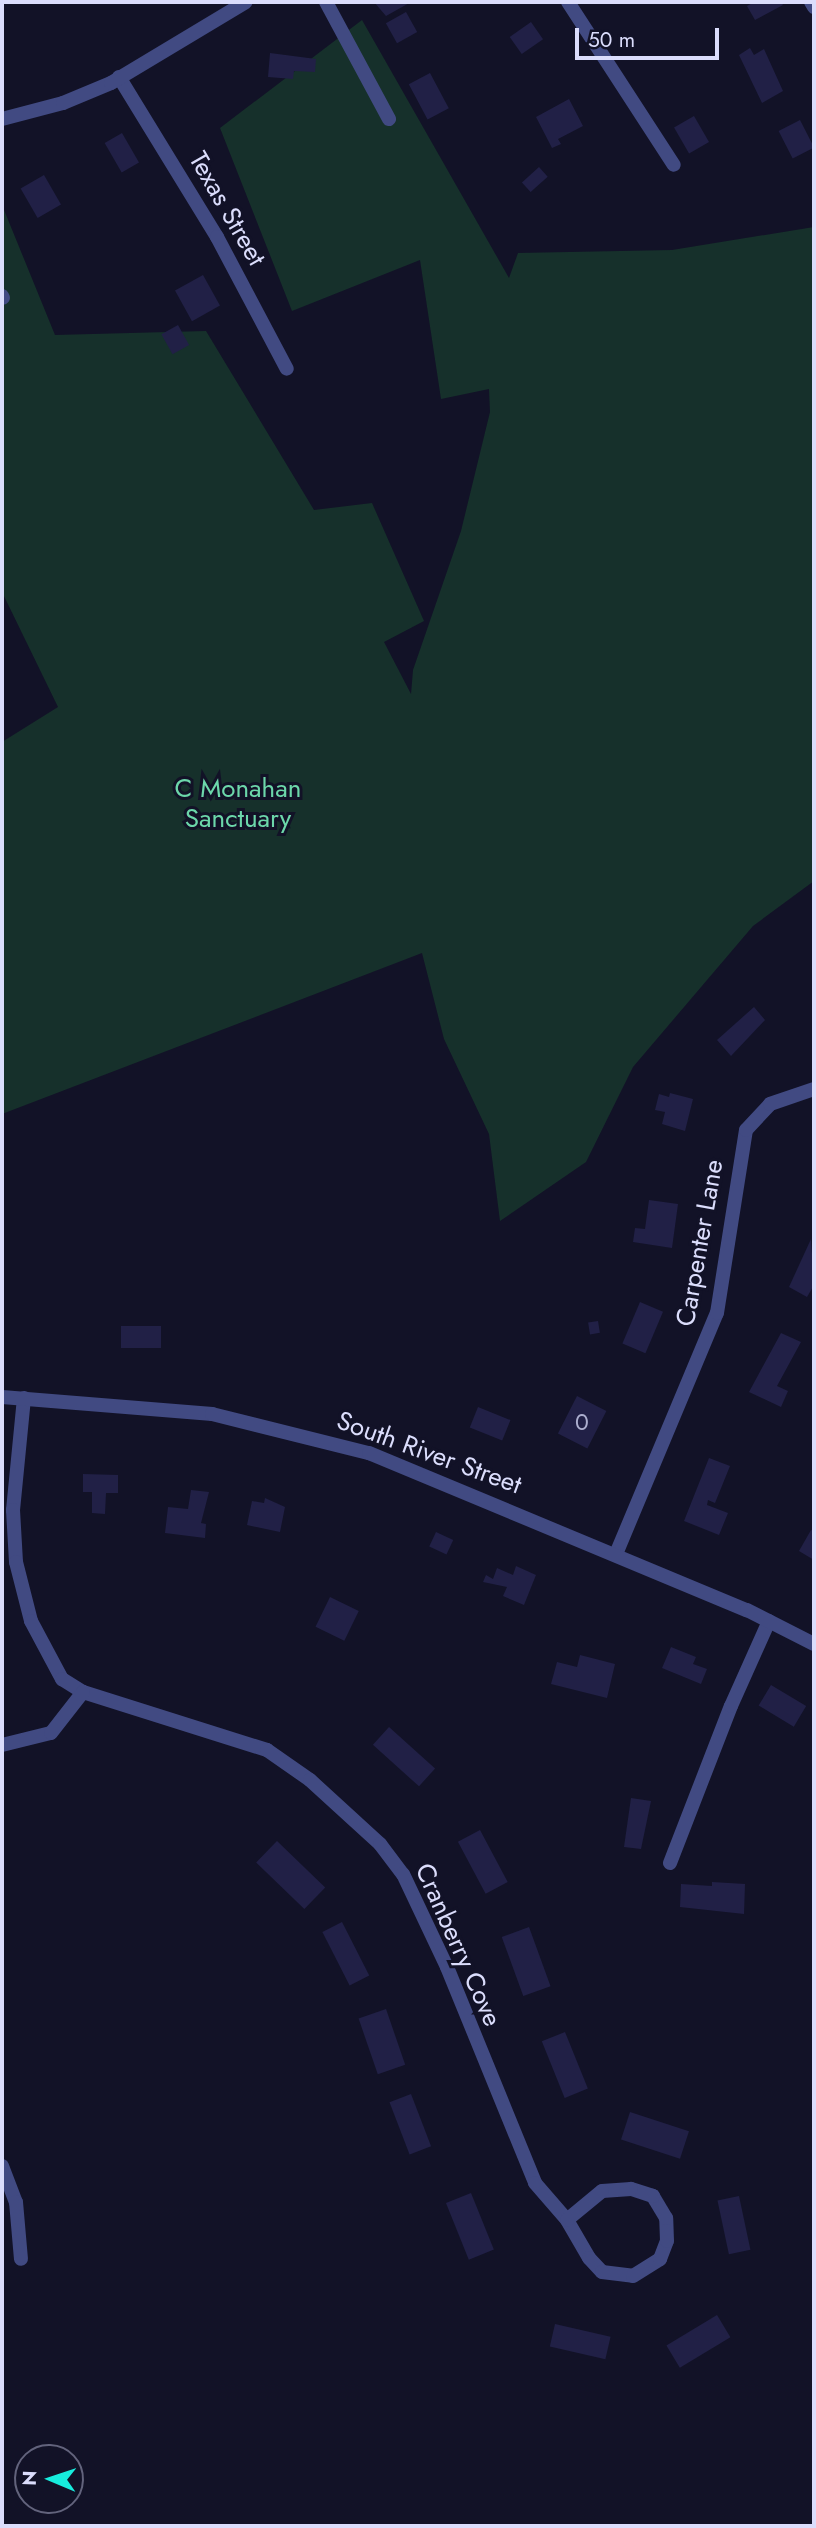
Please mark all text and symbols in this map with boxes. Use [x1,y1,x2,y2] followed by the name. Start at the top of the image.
[578,14,722,58] scale bar
[588,25,635,55] text: 50 m
[182,147,272,271] street label: Texas Street
[175,773,301,834] park label: C Monahan Sanctuary
[670,1157,730,1329] street label: Carpenter Lane
[332,1405,526,1501] street label: South River Street
[575,1408,589,1436] house number: 0
[408,1859,508,2031] street label: Cranberry Cove
[14,2444,84,2514] north arrow
[16,2470,43,2486] text: N

